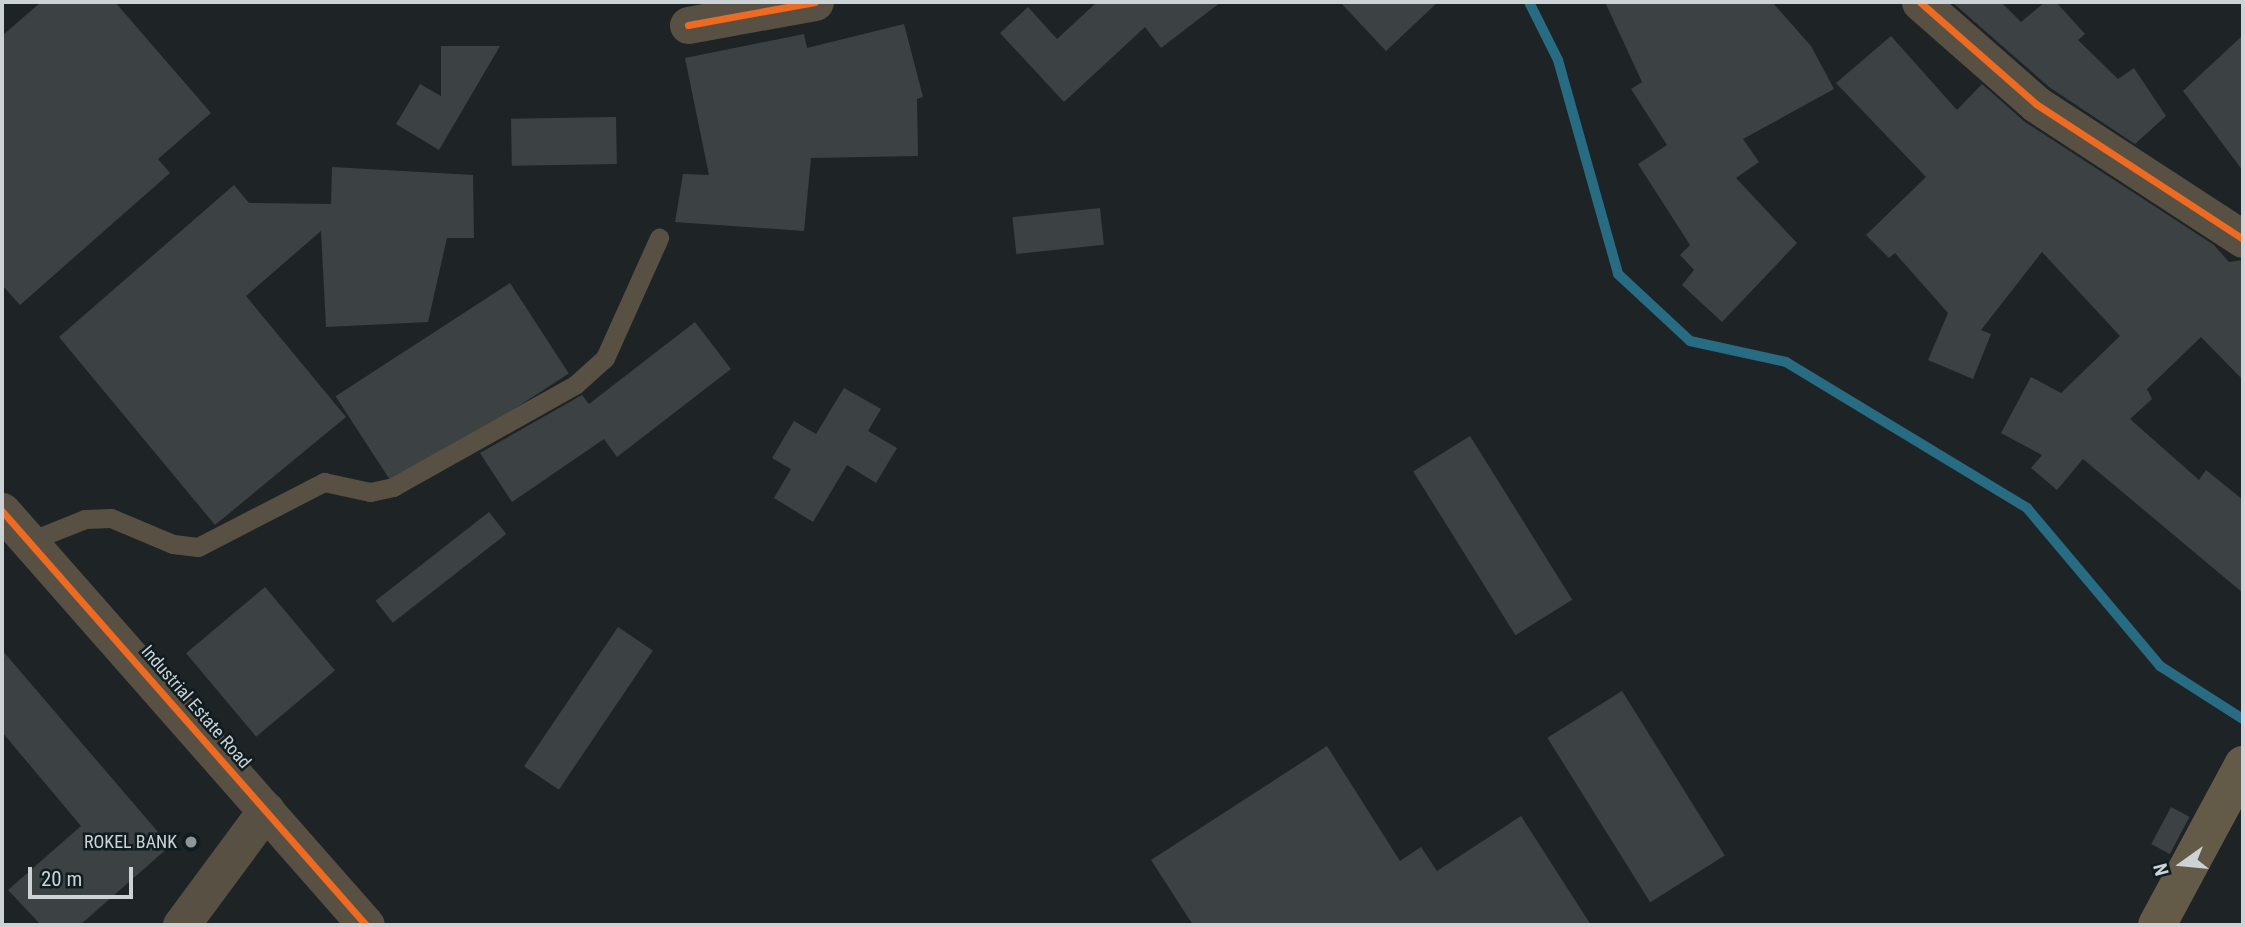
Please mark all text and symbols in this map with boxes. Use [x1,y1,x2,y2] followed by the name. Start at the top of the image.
[137,641,255,773] street label: Industrial Estate Road
[2147,829,2217,899] north arrow
[84,831,177,853] place label: ROKEL BANK
[183,834,199,850] marker: ROKEL BANK
[32,853,136,897] scale bar
[2149,861,2174,878] text: N
[41,867,82,891] text: 20 m

